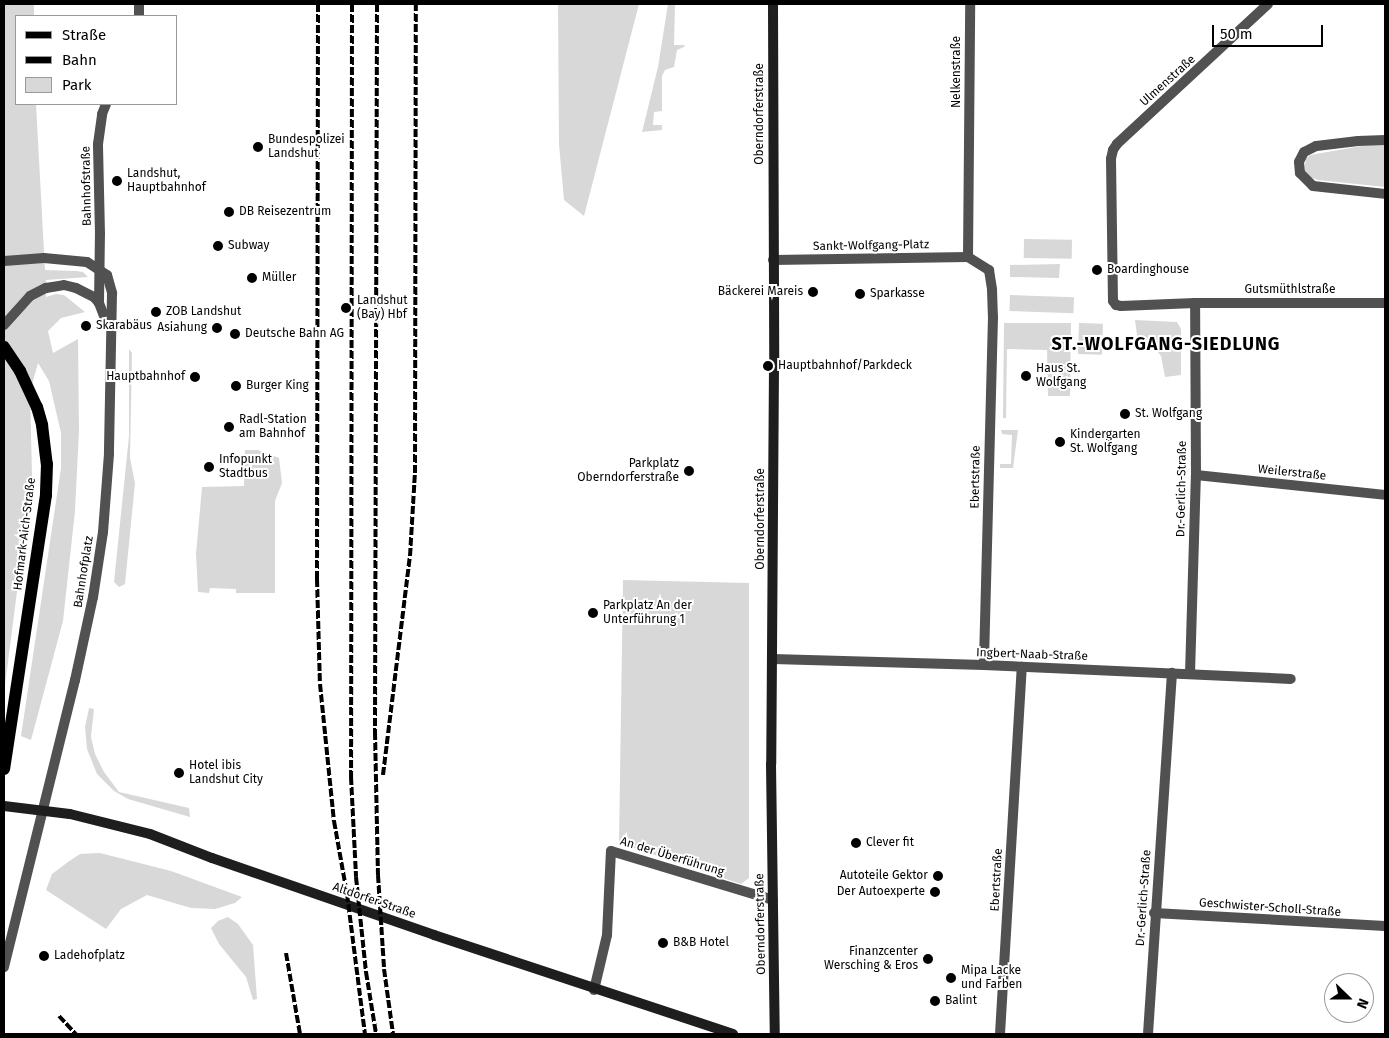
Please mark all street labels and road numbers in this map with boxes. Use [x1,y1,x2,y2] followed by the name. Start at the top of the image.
[950,36,964,108] street label: Nelkenstraße
[1137,52,1199,110] street label: Ulmenstraße
[753,63,767,165] street label: Oberndorferstraße
[79,146,95,226] street label: Bahnhofstraße
[813,238,929,254] street label: Sankt-Wolfgang-Platz
[1245,283,1335,297] street label: Gutsmüthlstraße
[1174,441,1190,537] street label: Dr.-Gerlich-Straße
[968,445,984,509] street label: Ebertstraße
[1257,462,1327,484] street label: Weilerstraße
[754,468,768,570] street label: Oberndorferstraße
[11,477,39,591] street label: Hofmark-Aich-Straße
[71,535,97,609] street label: Bahnhofplatz
[976,646,1088,664] street label: Ingbert-Naab-Straße
[618,834,726,880] street label: An der Überführung
[988,848,1006,912] street label: Ebertstraße
[1133,849,1155,947] street label: Dr.-Gerlich-Straße
[753,873,769,975] street label: Oberndorferstraße
[331,880,417,922] street label: Altdorfer Straße
[1199,896,1341,920] street label: Geschwister-Scholl-Straße

